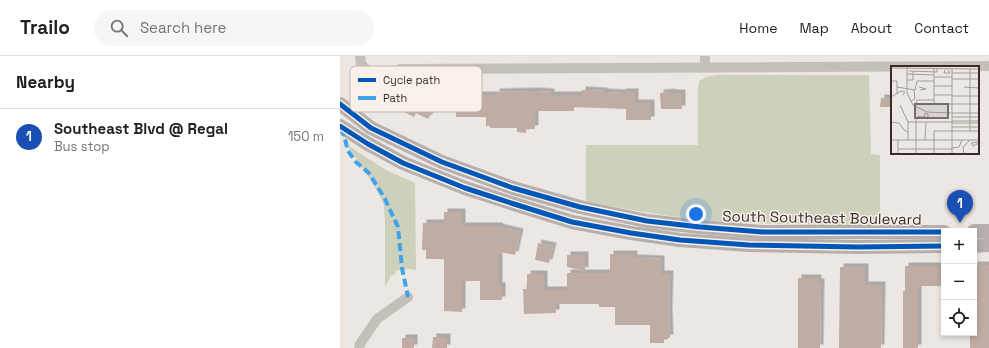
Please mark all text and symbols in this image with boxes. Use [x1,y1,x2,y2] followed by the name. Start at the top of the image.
[94,10,374,46] search box
[20,15,70,40] text: Trailo
[108,17,130,39] icon: search
[140,18,226,37] text: Search here
[739,19,777,37] text: Home
[799,19,829,37] text: Map
[851,19,892,37] text: About
[914,19,969,37] text: Contact
[350,66,482,112] legend
[891,66,979,154] inset map
[16,71,75,93] text: Nearby
[383,73,440,87] text: Cycle path
[383,91,407,105] text: Path
[54,119,228,138] text: Southeast Blvd @ Regal
[26,128,32,145] text: 1
[288,128,324,145] text: 150 m
[54,138,110,155] text: Bus stop
[947,190,973,223] pin: 1
[686,204,706,224] your location
[722,206,922,229] street label: South Southeast Boulevard
[941,228,977,336] map controls
[941,228,977,264] button: +
[941,264,977,300] button: −
[941,300,977,336] button: locate

